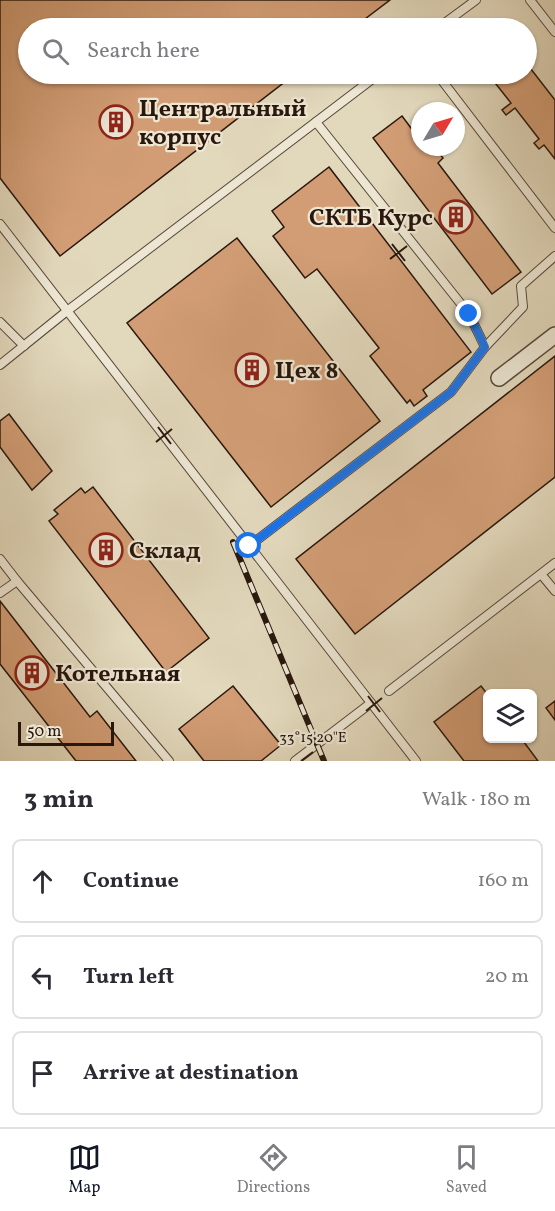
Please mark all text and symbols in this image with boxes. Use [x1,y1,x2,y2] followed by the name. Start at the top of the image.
[18,18,537,84] search box
[39,35,72,68] icon: search
[87,36,200,67] text: Search here
[139,93,307,155] place label: Центральный корпус
[411,102,465,156] north arrow
[98,104,134,140] building icon: Центральный корпус
[438,199,474,235] building icon: СКТБ Курс
[309,202,433,236] place label: СКТБ Курс
[455,300,481,326] route end
[234,352,270,388] building icon: Цех 8
[275,355,338,389] place label: Цех 8
[88,532,124,568] building icon: Склад
[235,532,261,558] route start
[129,535,201,569] place label: Склад
[14,655,50,691] building icon: Котельная
[55,658,180,692] place label: Котельная
[483,689,537,743] map controls
[483,689,537,743] button: layers
[18,719,114,746] scale bar
[27,721,61,743] text: 50 m
[279,728,347,749] text: 33°15'20"E
[24,782,94,818] text: 3 min
[422,786,531,814] text: Walk · 180 m
[26,865,59,898] icon: ahead
[83,866,179,897] text: Continue
[477,867,529,895] text: 160 m
[26,961,59,994] icon: left
[83,962,174,993] text: Turn left
[485,963,529,991] text: 20 m
[26,1057,59,1090] icon: arrive
[83,1058,299,1089] text: Arrive at destination
[68,1141,101,1199] tab: Map
[237,1141,310,1199] tab: Directions
[446,1141,487,1199] tab: Saved

